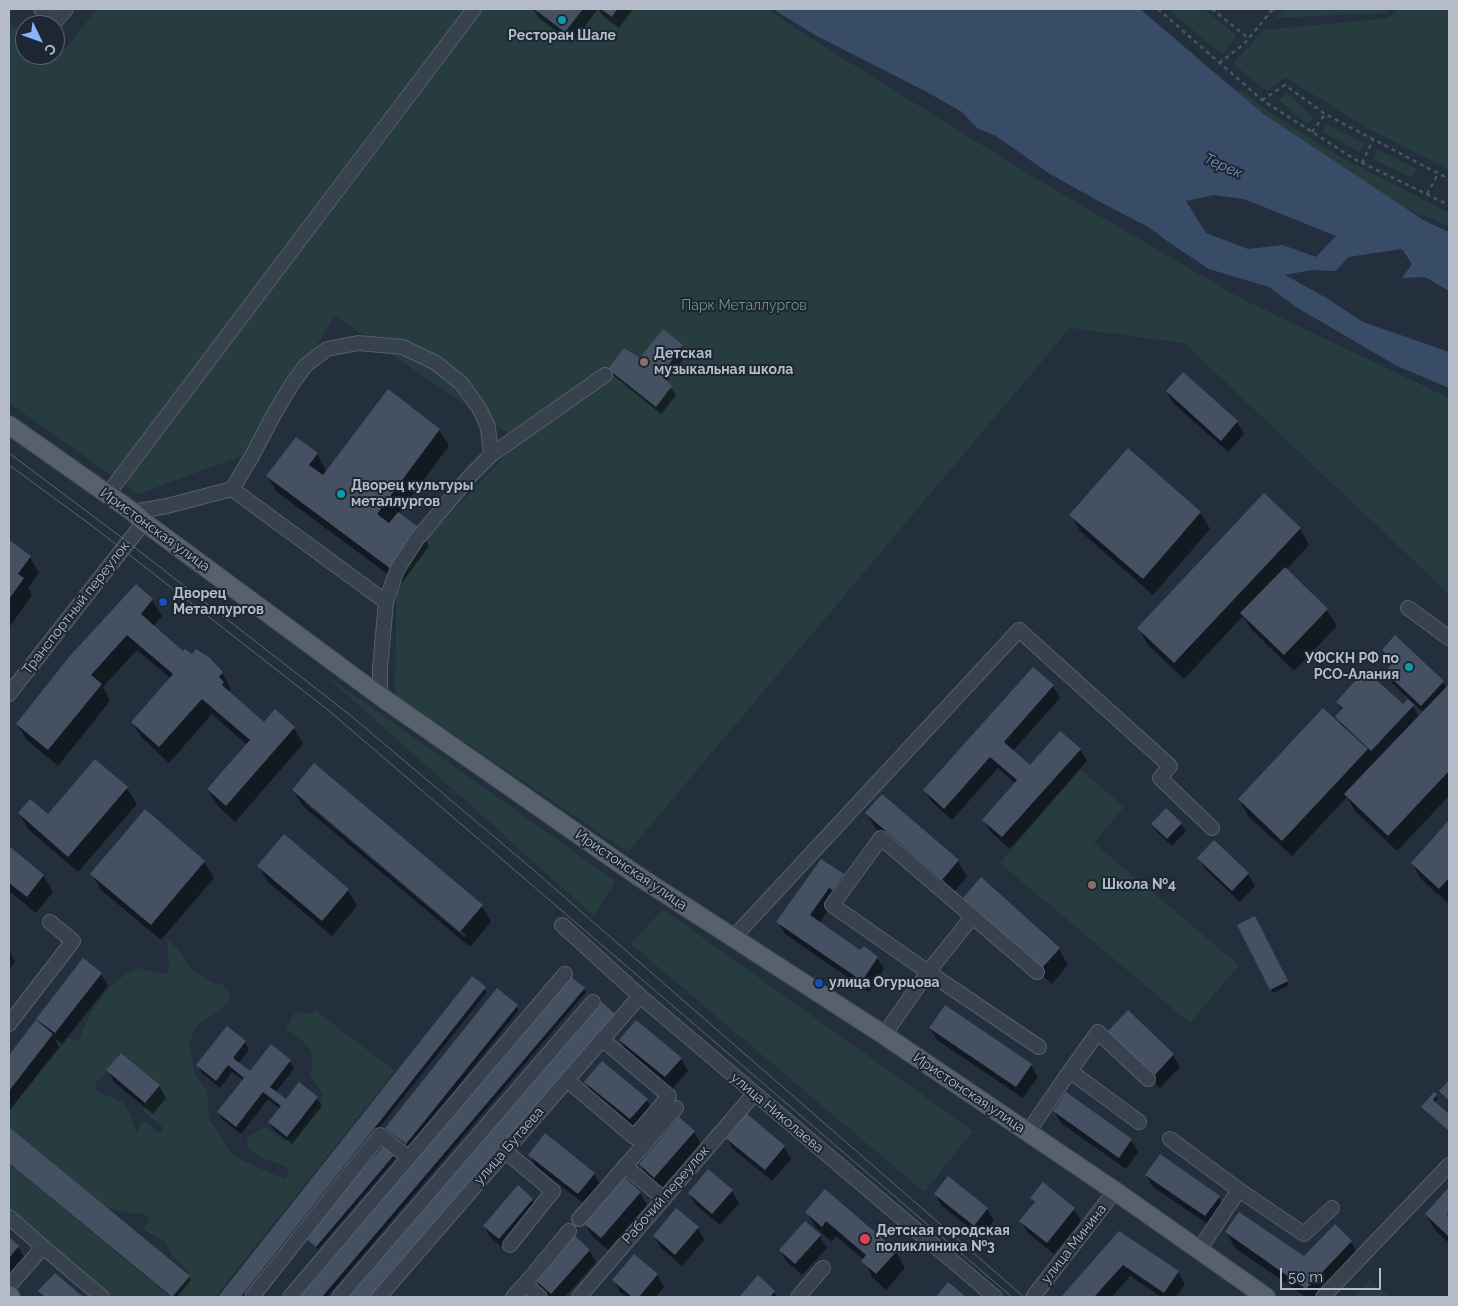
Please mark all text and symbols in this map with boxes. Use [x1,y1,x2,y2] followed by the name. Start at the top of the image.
[556,14,568,26] marker: Ресторан Шале
[15,15,65,65] north arrow
[508,28,616,44] place label: Ресторан Шале
[41,40,60,58] text: С
[1201,150,1245,182] water label: Терек
[681,298,807,314] park label: Парк Металлургов
[654,346,793,378] place label: Детская музыкальная школа
[638,356,650,368] marker: Детская музыкальная школа
[351,478,473,511] place label: Дворец культуры металлургов
[97,485,213,575] street label: Иристонская улица
[335,488,347,500] marker: Дворец культуры металлургов
[19,538,133,678] street label: Транспортный переулок
[173,586,264,618] place label: Дворец Металлургов
[157,596,169,608] marker: Дворец Металлургов
[1305,651,1399,684] place label: УФСКН РФ по РСО-Алания
[1403,661,1415,673] marker: УФСКН РФ по РСО-Алания
[572,826,690,914] street label: Иристонская улица
[1102,877,1176,893] place label: Школа №4
[1086,879,1098,891] marker: Школа №4
[829,975,940,991] place label: улица Огурцова
[813,977,825,989] marker: улица Огурцова
[910,1049,1028,1137] street label: Иристонская улица
[727,1069,827,1157] street label: улица Николаева
[471,1104,547,1188] street label: улица Бутаева
[619,1143,713,1247] street label: Рабочий переулок
[1038,1201,1110,1287] street label: улица Минина
[876,1223,1010,1256] place label: Детская городская поликлиника №3
[858,1232,872,1246] marker: Детская городская поликлиника №3
[1283,1258,1384,1290] scale bar
[1288,1268,1323,1286] text: 50 m

